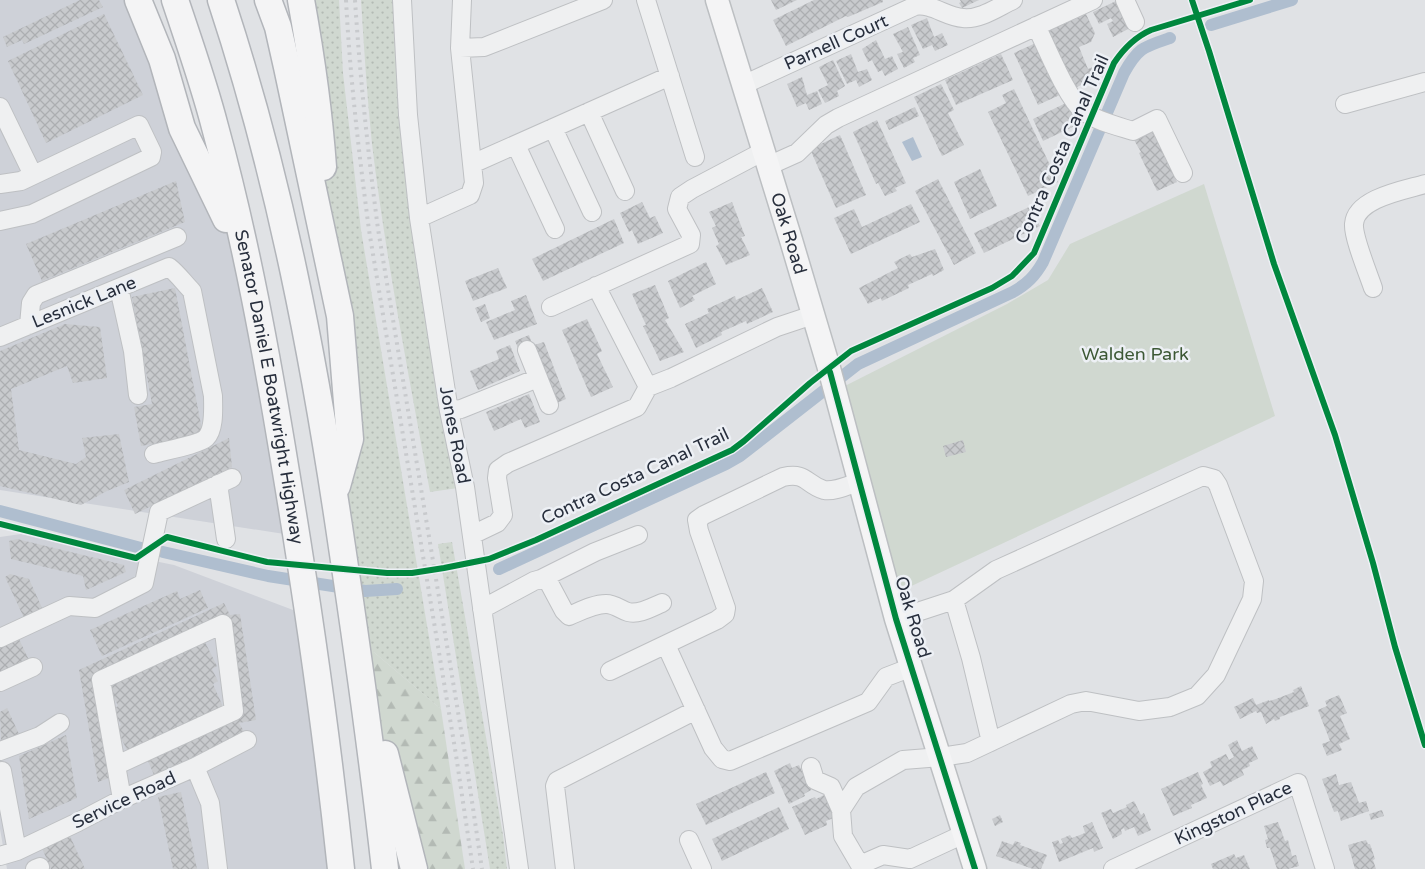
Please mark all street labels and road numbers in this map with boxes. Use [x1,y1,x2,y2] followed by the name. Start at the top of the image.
[781,9,891,75] street label: Parnell Court
[1010,51,1114,247] street label: Contra Costa Canal Trail
[766,190,812,277] street label: Oak Road
[230,228,309,546] street label: Senator Daniel E Boatwright Highway
[29,271,139,333] street label: Lesnick Lane
[435,384,475,486] street label: Jones Road
[538,423,732,529] street label: Contra Costa Canal Trail
[890,573,936,661] street label: Oak Road
[69,766,179,834] street label: Service Road
[1171,776,1295,850] street label: Kingston Place

